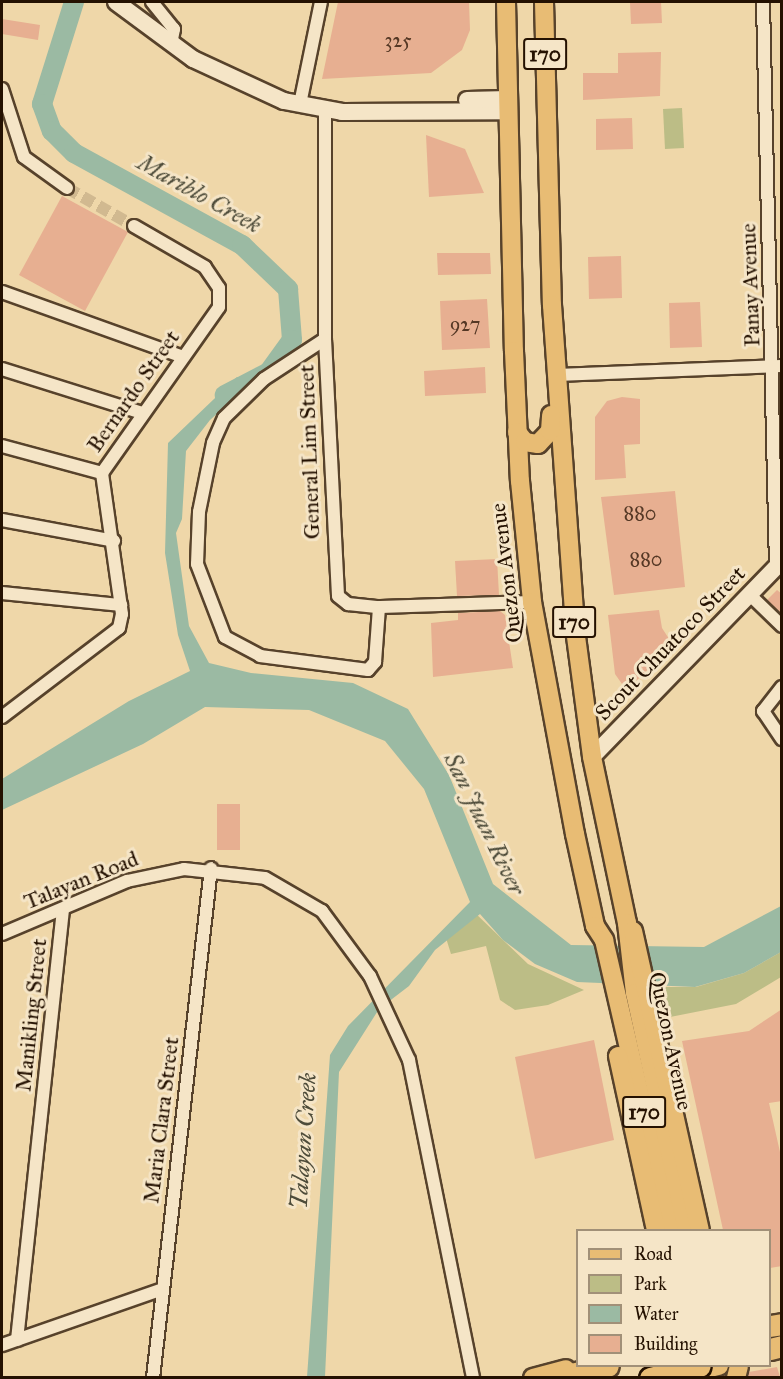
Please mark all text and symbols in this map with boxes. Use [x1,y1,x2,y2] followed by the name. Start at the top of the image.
[384,28,412,52] house number: 325
[522,36,568,72] road number: 170
[132,148,266,240] water label: Mariblo Creek
[735,223,765,347] street label: Panay Avenue
[450,312,480,336] house number: 927
[81,325,185,457] street label: Bernardo Street
[293,364,325,540] street label: General Lim Street
[624,501,656,525] house number: 880
[484,502,528,644] street label: Quezon Avenue
[630,547,662,571] house number: 880
[589,560,751,726] street label: Scout Chuatoco Street
[552,604,596,640] road number: 170
[437,748,531,900] water label: San Juan River
[20,845,142,915] street label: Talayan Road
[10,937,52,1093] street label: Manikling Street
[643,970,699,1112] street label: Quezon Avenue
[138,1035,184,1205] street label: Maria Clara Street
[285,1072,323,1210] water label: Talayan Creek
[622,1094,666,1130] road number: 170
[576,1229,771,1367] legend
[634,1243,672,1265] text: Road
[634,1273,667,1295] text: Park
[634,1303,678,1325] text: Water
[634,1333,697,1355] text: Building

